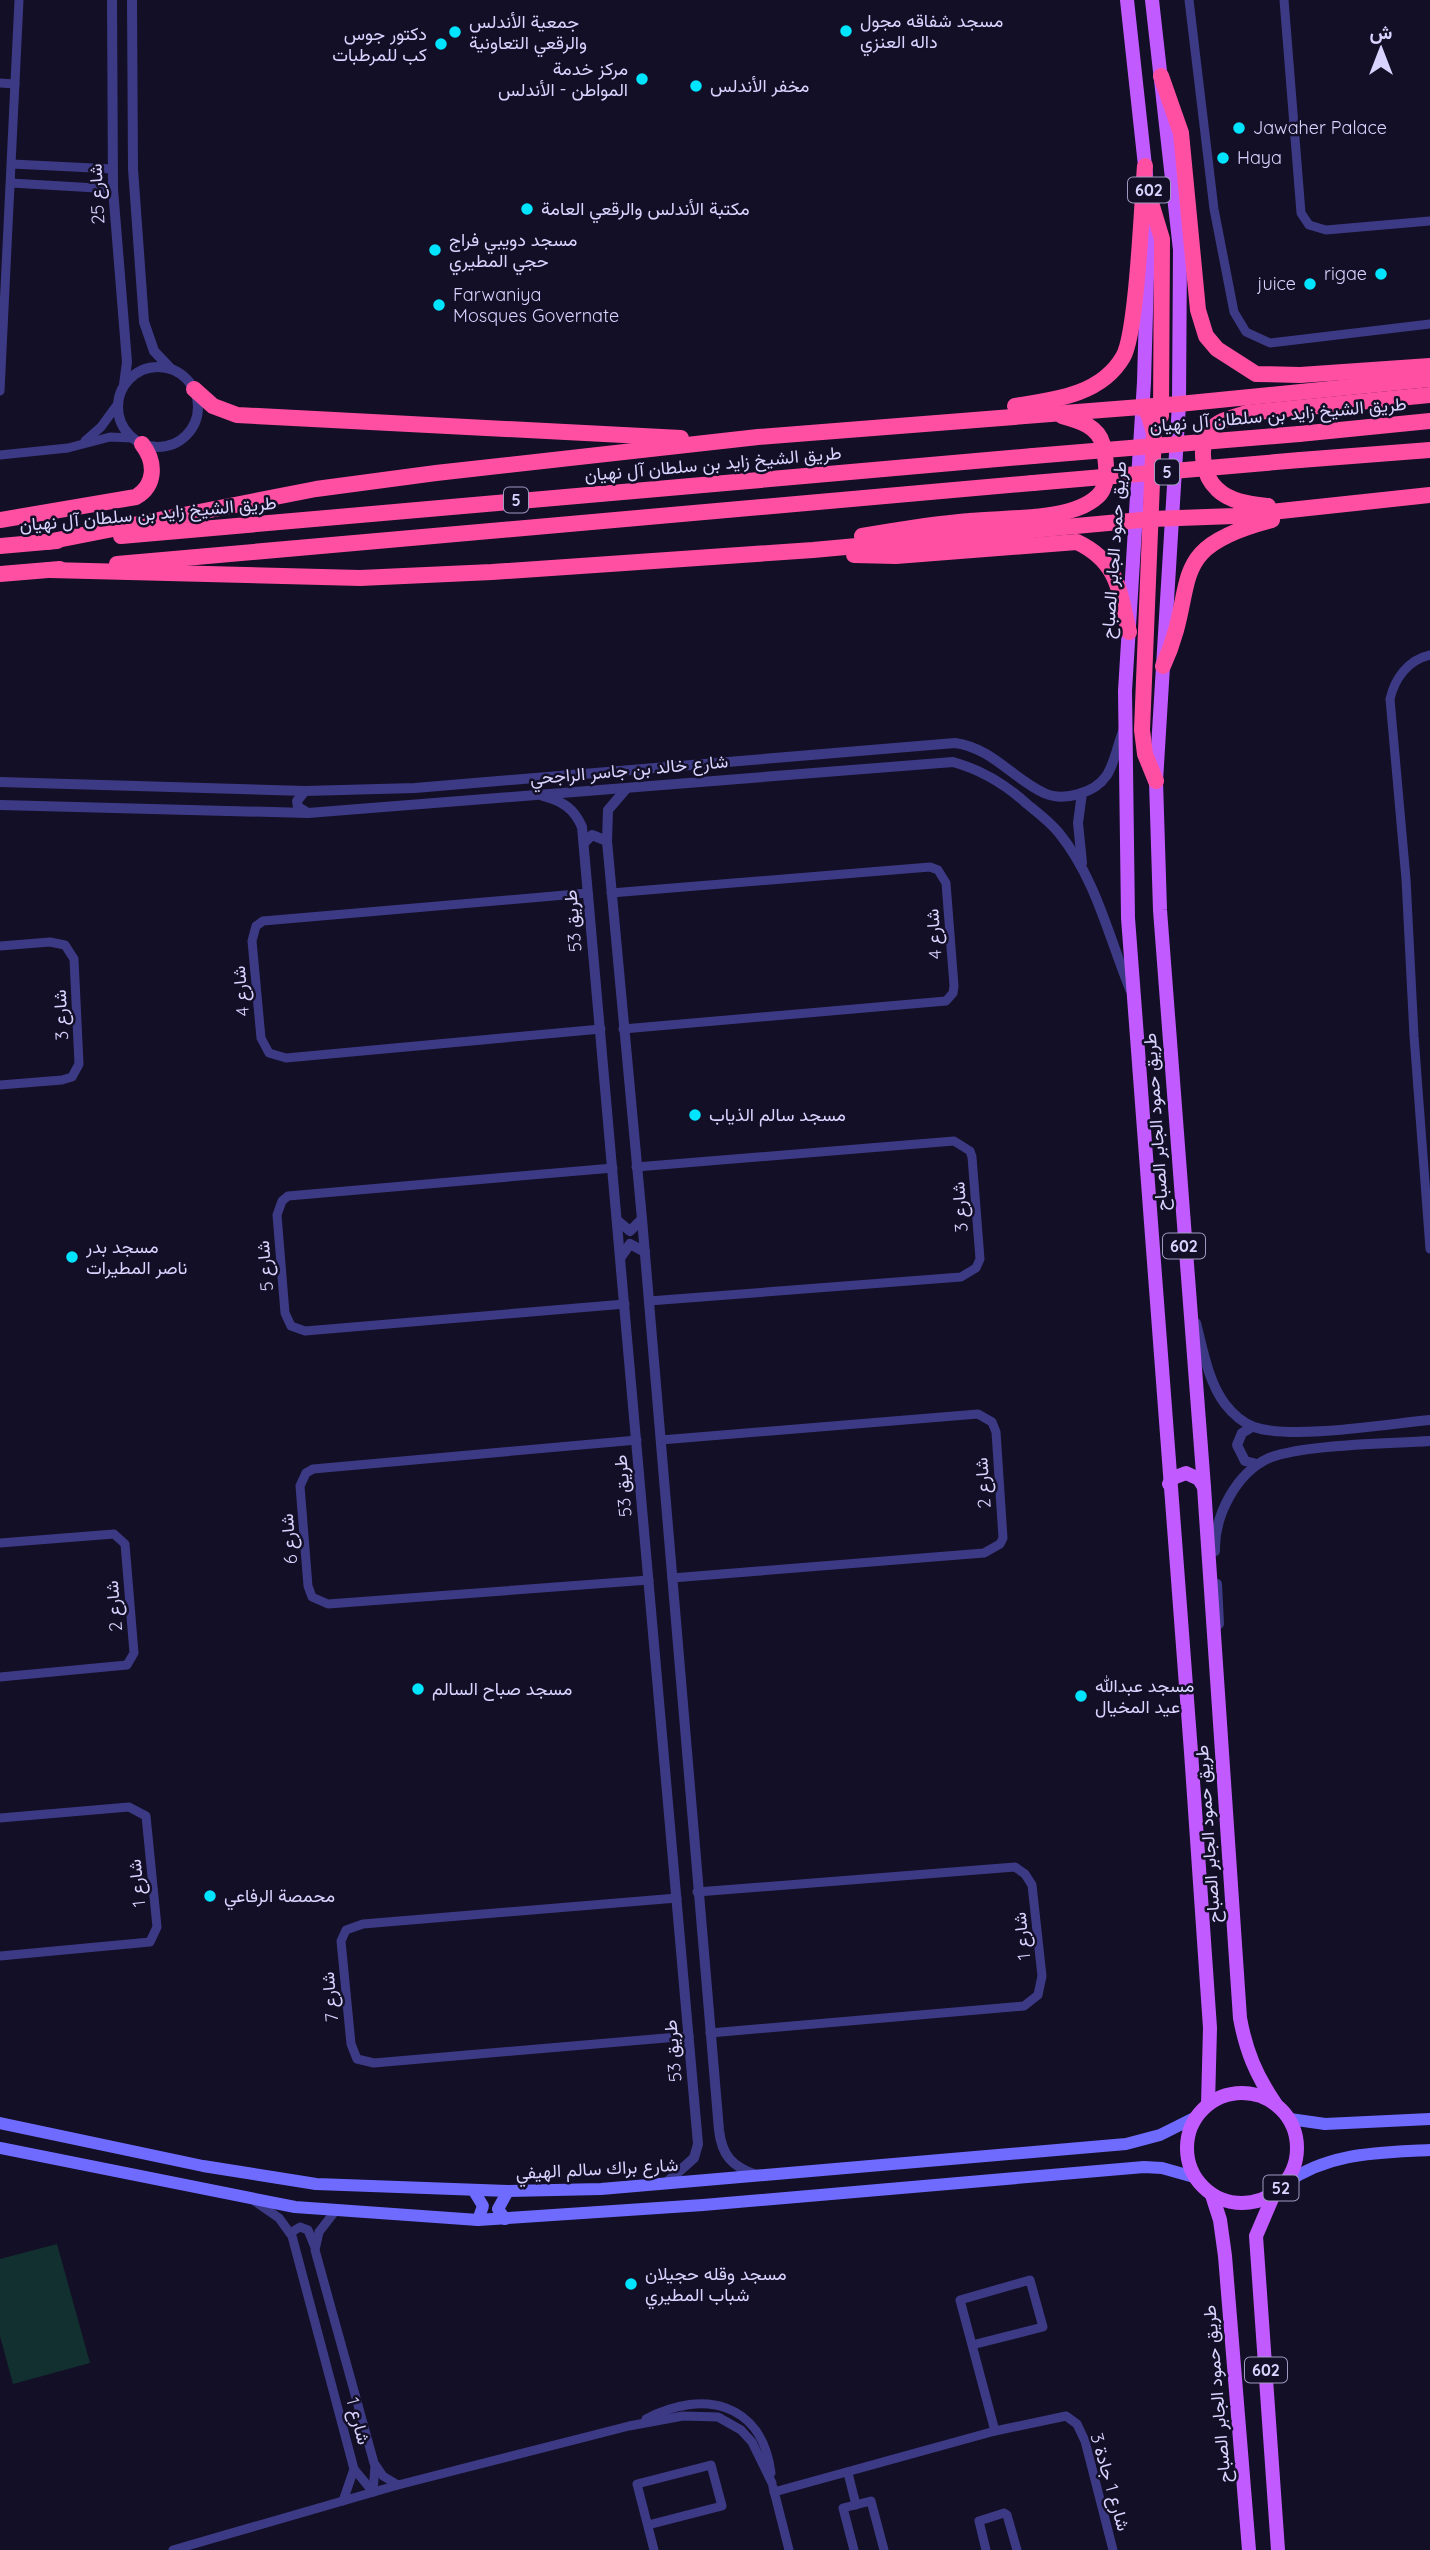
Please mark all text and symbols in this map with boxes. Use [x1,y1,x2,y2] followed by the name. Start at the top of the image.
[860,9,1003,57] place label: مسجد شفاقه مجول داله العنزي
[469,10,587,58] place label: جمعية الأندلس والرقعي التعاونية
[1346,14,1416,84] north arrow
[1370,20,1393,44] text: ش
[332,22,427,66] place label: دكتور جوس كب للمرطبات
[838,23,854,39] marker: مسجد شفاقه مجول داله العنزي
[447,24,463,40] marker: جمعية الأندلس والرقعي التعاونية
[433,36,449,52] marker: دكتور جوس كب للمرطبات
[498,57,628,101] place label: مركز خدمة المواطن - الأندلس
[634,71,650,87] marker: مركز خدمة المواطن - الأندلس
[710,74,809,97] place label: مخفر الأندلس
[688,78,704,94] marker: مخفر الأندلس
[1253,116,1387,139] place label: Jawaher Palace
[1231,120,1247,136] marker: Jawaher Palace
[1237,146,1282,169] place label: Haya
[1215,150,1231,166] marker: Haya
[83,163,111,225] street label: شارع 25
[1128,178,1170,202] road number: 602
[541,197,750,224] place label: مكتبة الأندلس والرقعي العامة
[519,201,535,217] marker: مكتبة الأندلس والرقعي العامة
[449,228,577,276] place label: مسجد دويبي فراج حجي المطيري
[427,242,443,258] marker: مسجد دويبي فراج حجي المطيري
[1324,262,1367,285] place label: rigae
[1373,266,1389,282] marker: rigae
[1257,272,1296,295] place label: juice
[1302,276,1318,292] marker: juice
[453,283,619,327] place label: Farwaniya Mosques Governate
[431,297,447,313] marker: Farwaniya Mosques Governate
[1148,392,1408,438] street label: طريق الشيخ زايد بن سلطان آل نهيان
[583,441,843,487] street label: طريق الشيخ زايد بن سلطان آل نهيان
[1096,460,1132,640] street label: طريق حمود الجابر الصباح
[1155,460,1179,485] road number: 5
[504,488,528,512] road number: 5
[18,491,278,537] street label: طريق الشيخ زايد بن سلطان آل نهيان
[529,749,729,794] street label: شارع خالد بن جاسر الراجحي
[558,889,587,953] street label: طريق 53
[920,908,948,960] street label: شارع 4
[227,965,255,1017] street label: شارع 4
[48,989,74,1041] street label: شارع 3
[1138,1032,1174,1212] street label: طريق حمود الجابر الصباح
[709,1103,846,1127] place label: مسجد سالم الذياب
[687,1107,703,1123] marker: مسجد سالم الذياب
[946,1181,974,1233] street label: شارع 3
[1163,1234,1205,1258] road number: 602
[85,1235,187,1279] place label: مسجد بدر ناصر المطيرات
[251,1240,279,1292] street label: شارع 5
[64,1249,80,1265] marker: مسجد بدر ناصر المطيرات
[608,1454,637,1518] street label: طريق 53
[969,1457,997,1509] street label: شارع 2
[275,1513,303,1565] street label: شارع 6
[100,1579,128,1633] street label: شارع 2
[1095,1674,1194,1718] place label: مسجد عبدالله عيد المخيال
[432,1677,572,1701] place label: مسجد صباح السالم
[410,1681,426,1697] marker: مسجد صباح السالم
[1073,1688,1089,1704] marker: مسجد عبدالله عيد المخيال
[1190,1744,1226,1924] street label: طريق حمود الجابر الصباح
[123,1858,151,1908] street label: شارع 1
[224,1884,335,1911] place label: محمصة الرفاعي
[202,1888,218,1904] marker: محمصة الرفاعي
[1008,1911,1036,1961] street label: شارع 1
[316,1971,344,2023] street label: شارع 7
[658,2019,687,2083] street label: طريق 53
[515,2153,679,2188] street label: شارع براك سالم الهيفي
[1264,2176,1298,2200] road number: 52
[645,2262,787,2310] place label: مسجد وقله حجيلان شباب المطيري
[623,2276,639,2292] marker: مسجد وقله حجيلان شباب المطيري
[1197,2304,1237,2484] street label: طريق حمود الجابر الصباح
[1245,2358,1287,2382] road number: 602
[340,2395,376,2447] street label: شارع 1
[1085,2430,1135,2534] street label: شارع 1 جادة 3

